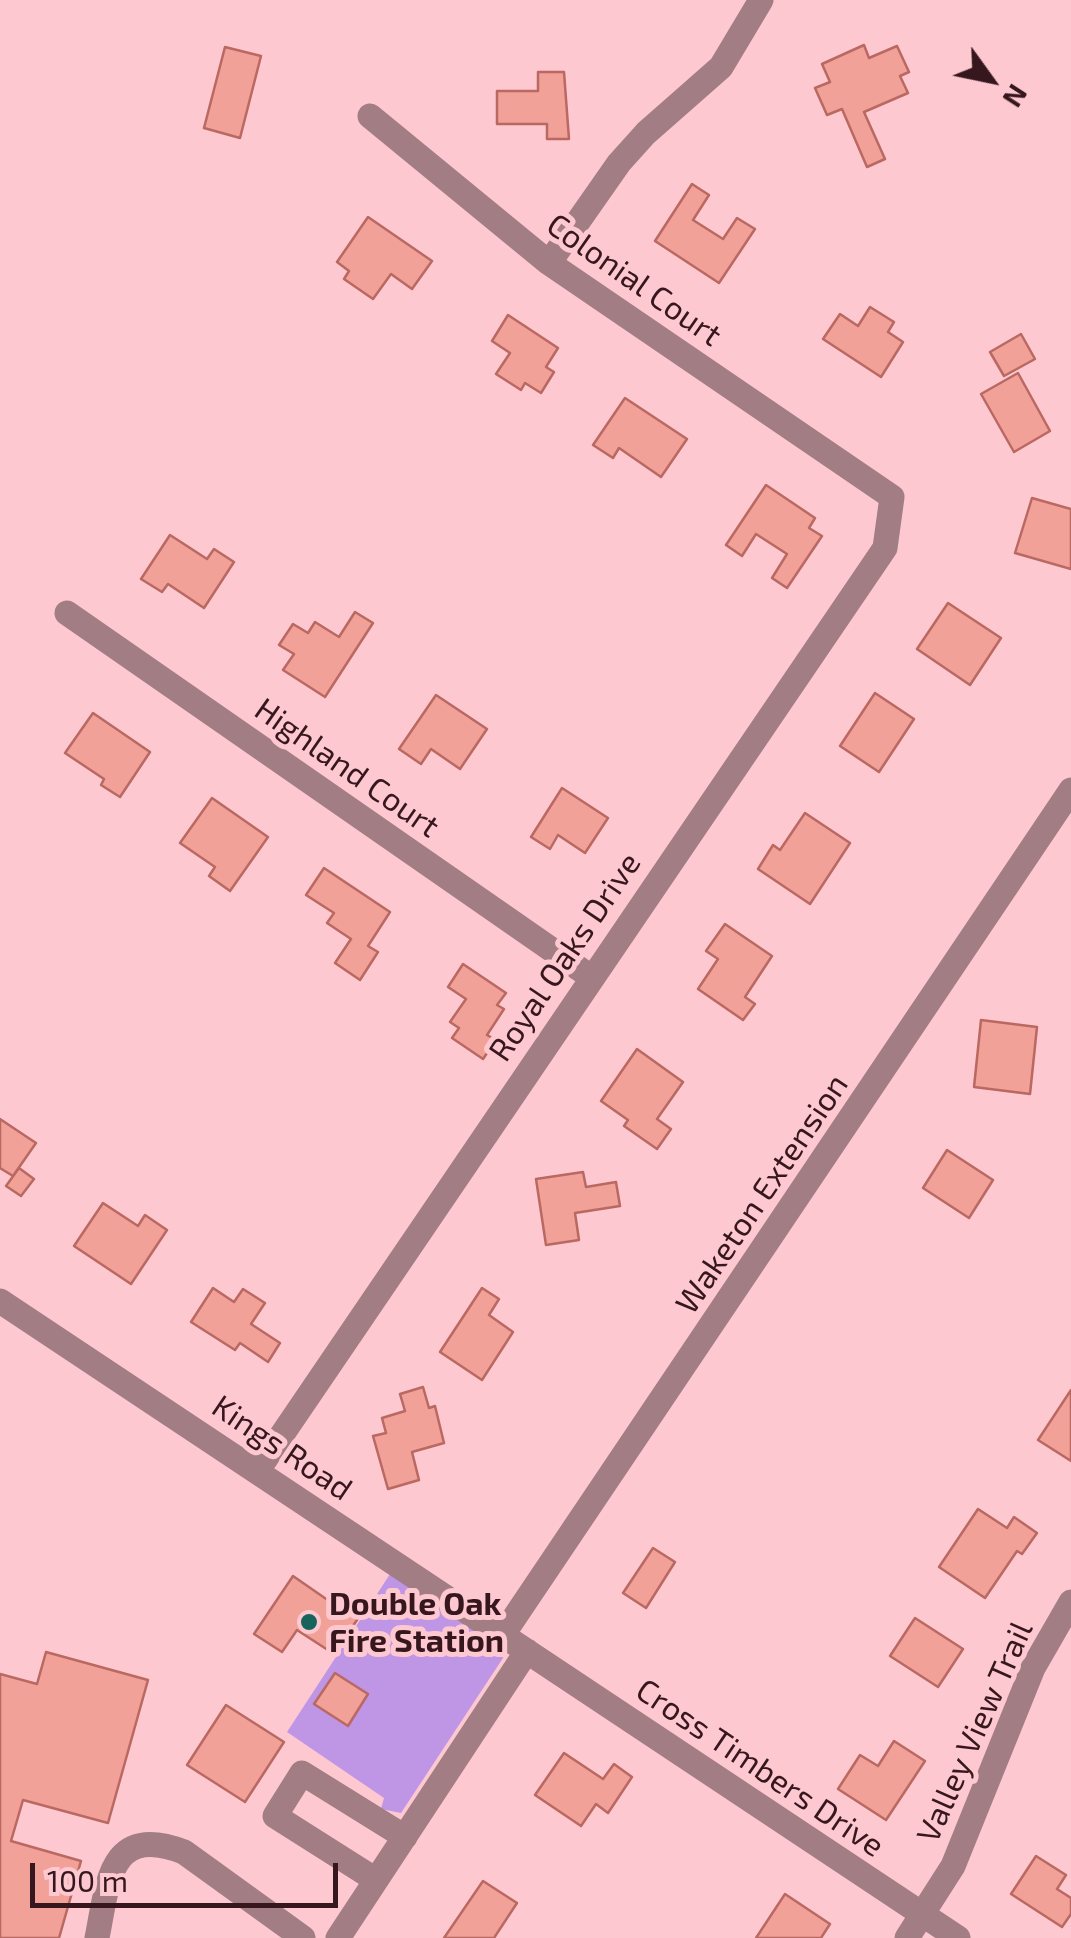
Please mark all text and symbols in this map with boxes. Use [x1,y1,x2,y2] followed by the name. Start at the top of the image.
[941,30,1041,130] north arrow
[996,79,1036,114] text: N
[539,206,729,354] street label: Colonial Court
[247,690,447,846] street label: Highland Court
[481,845,649,1069] street label: Royal Oaks Drive
[668,1067,856,1321] street label: Waketon Extension
[205,1387,359,1509] street label: Kings Road
[329,1585,504,1660] place label: Double Oak Fire Station
[298,1611,320,1633] marker: Double Oak Fire Station
[909,1616,1041,1848] street label: Valley View Trail
[629,1671,891,1865] street label: Cross Timbers Drive
[35,1843,342,1905] scale bar
[47,1862,128,1898] text: 100 m

